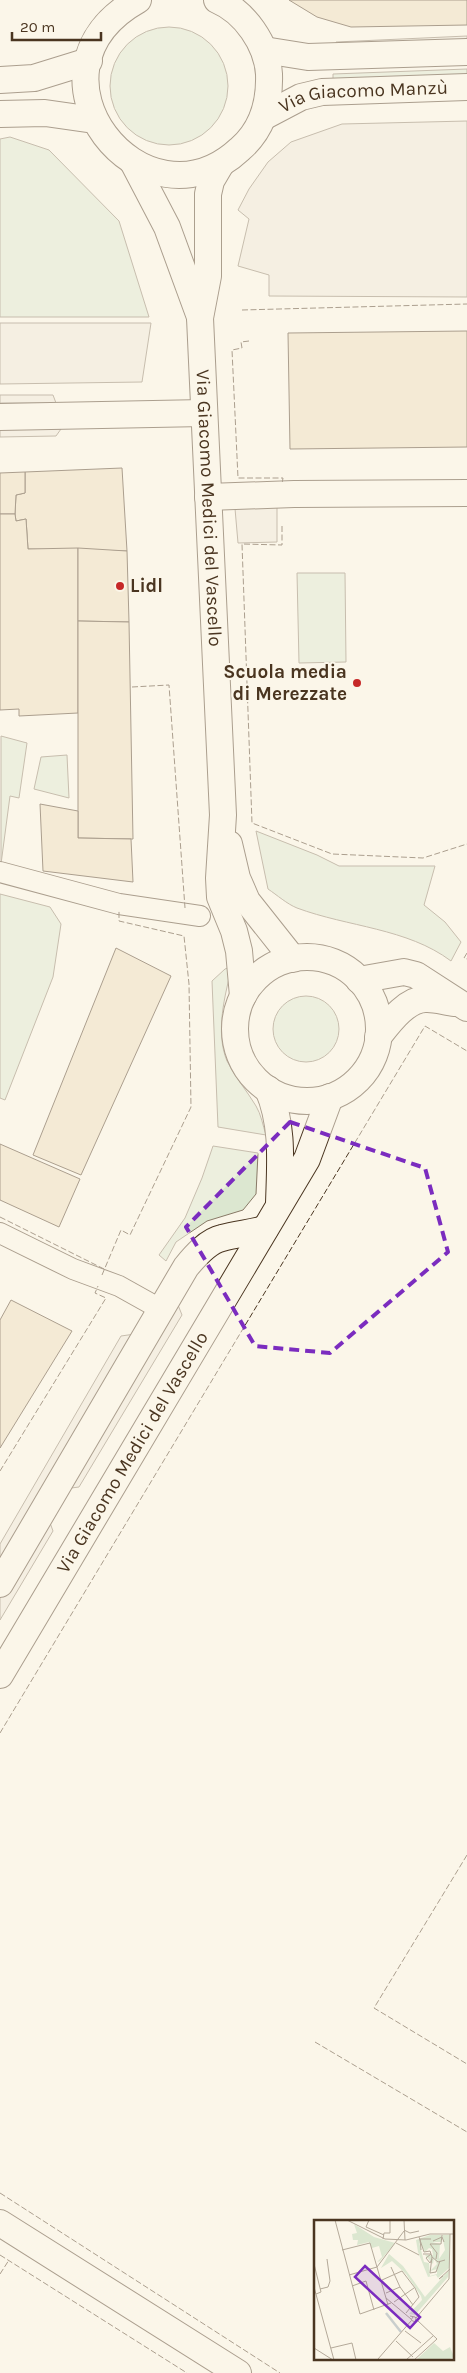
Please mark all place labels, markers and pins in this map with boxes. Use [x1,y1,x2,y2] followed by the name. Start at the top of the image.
[130,575,163,597] place label: Lidl
[114,580,126,592] marker: Lidl
[223,661,347,705] place label: Scuola media di Merezzate
[351,677,363,689] marker: Scuola media di Merezzate

